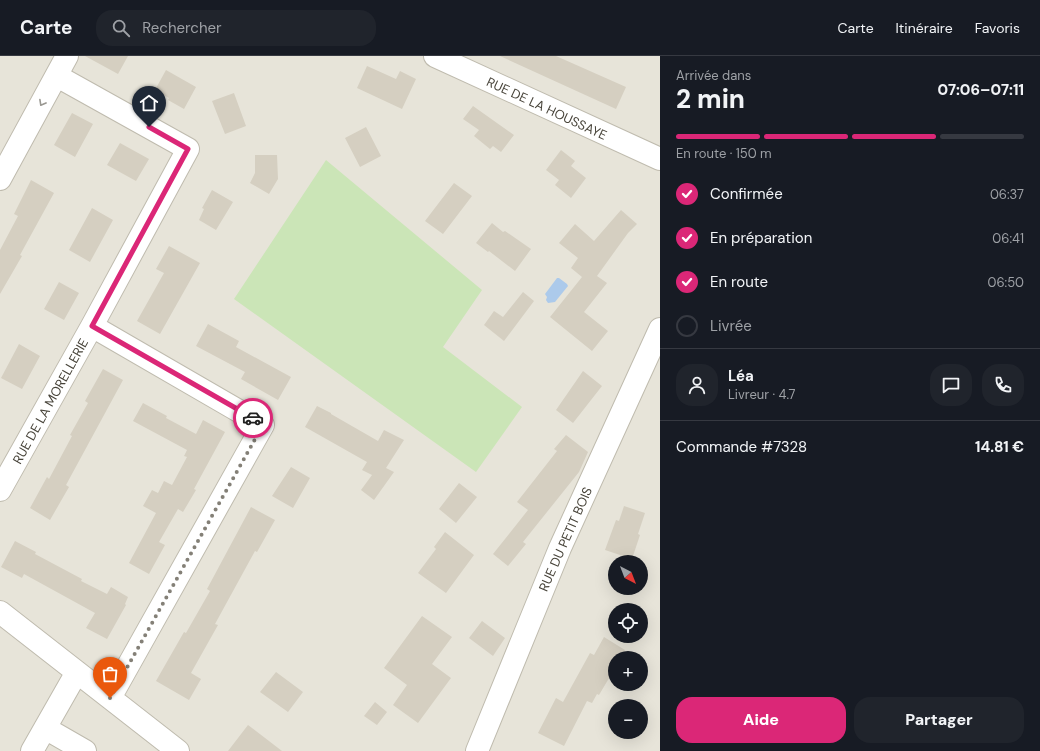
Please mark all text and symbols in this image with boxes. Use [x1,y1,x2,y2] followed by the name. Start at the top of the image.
[96,10,376,46] search box
[20,15,72,40] text: Carte
[110,17,132,39] icon: search
[142,18,222,38] text: Rechercher
[838,19,874,37] text: Carte
[896,19,953,37] text: Itinéraire
[975,19,1020,37] text: Favoris
[676,67,751,84] text: Arrivée dans
[484,73,610,144] street label: RUE DE LA HOUSSAYE
[937,80,1024,100] text: 07:06–07:11
[676,82,745,116] text: 2 min
[132,86,166,127] pin
[138,92,160,114] icon: home
[40,99,47,106] one-way arrow
[676,145,772,162] text: En route · 150 m
[676,183,698,205] icon: check
[710,184,783,204] text: Confirmée
[990,186,1024,203] text: 06:37
[676,227,698,249] icon: check
[710,228,812,248] text: En préparation
[992,230,1024,247] text: 06:41
[676,271,698,293] icon: check
[710,272,768,292] text: En route
[987,274,1024,291] text: 06:50
[710,316,752,336] text: Livrée
[9,335,92,467] street label: RUE DE LA MORELLERIE
[676,364,718,406] button: person
[930,364,972,406] button: chat
[982,364,1024,406] button: phone
[728,366,754,386] text: Léa
[728,386,796,403] text: Livreur · 4.7
[233,398,273,438] courier
[242,407,264,429] icon: car
[676,437,807,457] text: Commande #7328
[975,437,1024,457] text: 14.81 €
[535,484,596,594] street label: RUE DU PETIT BOIS
[608,555,648,595] north arrow
[608,555,648,739] map controls
[608,603,648,643] button: locate
[608,651,648,691] button: +
[93,657,127,698] pin
[99,663,121,685] icon: bag
[676,697,846,743] button: Aide
[854,697,1024,743] button: Partager
[608,699,648,739] button: −

